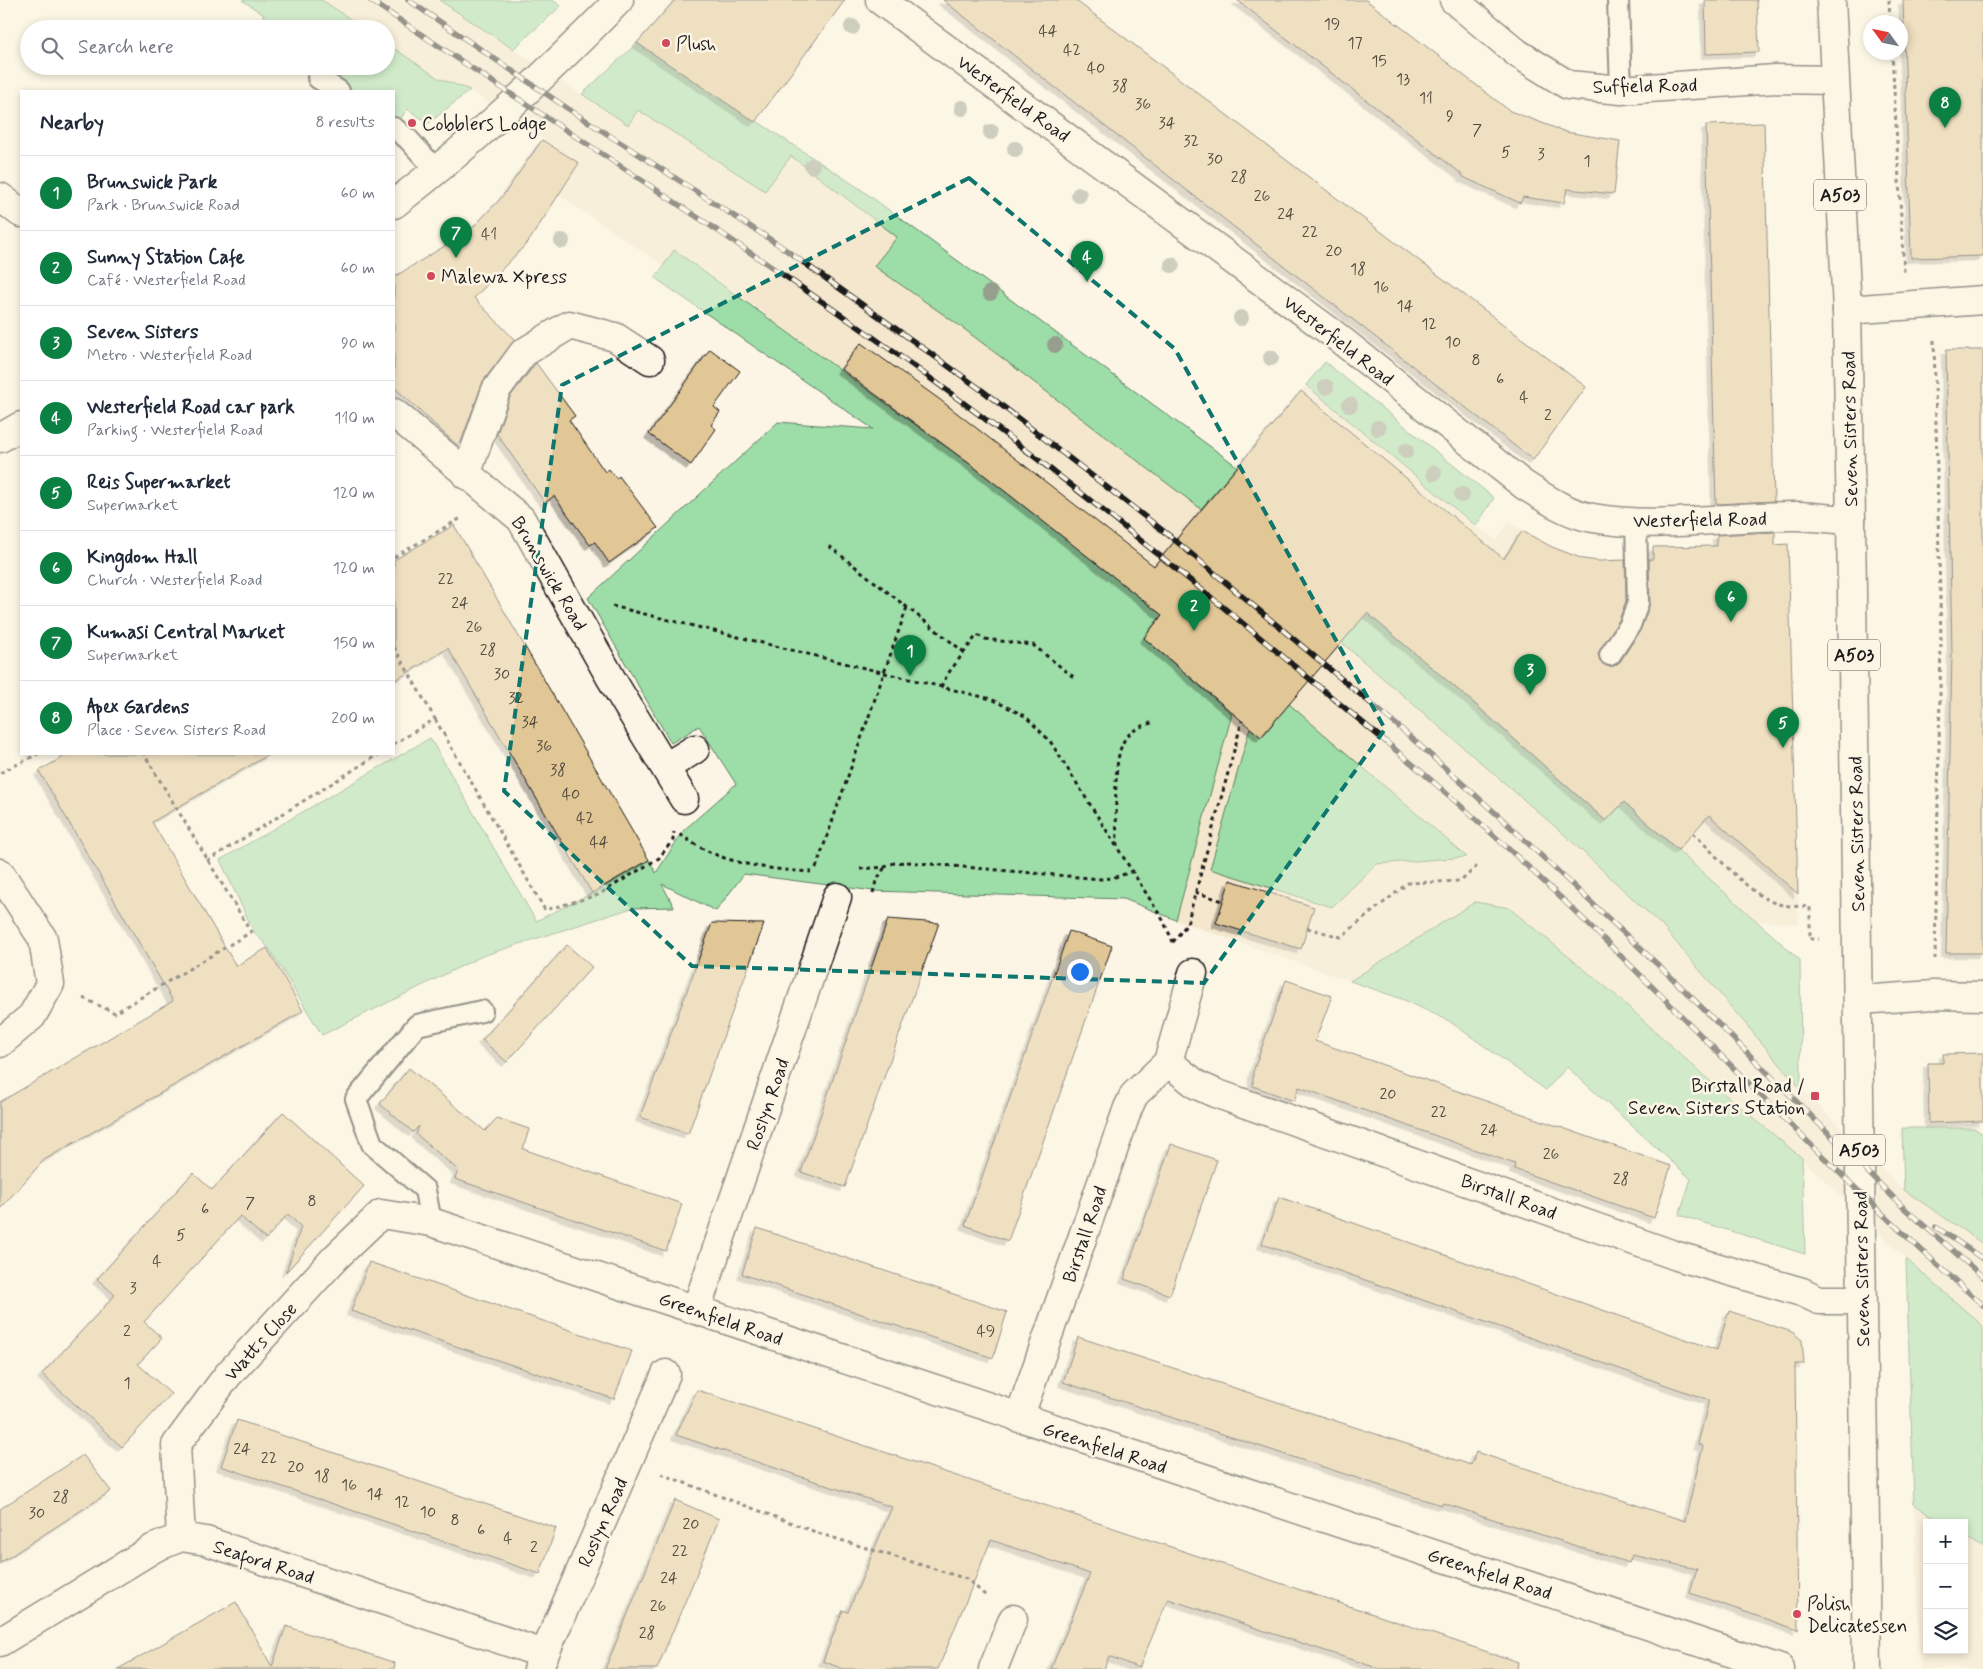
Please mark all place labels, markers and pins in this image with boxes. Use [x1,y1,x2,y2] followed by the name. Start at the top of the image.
[676,32,716,57] place label: Plush
[660,37,672,49] marker: Plush
[1929,87,1961,128] pin: 8
[422,112,547,139] place label: Cobblers Lodge
[406,117,418,129] marker: Cobblers Lodge
[440,217,472,258] pin: 7
[1071,241,1103,282] pin: 4
[441,265,567,290] place label: Malewa Xpress
[425,270,437,282] marker: Malewa Xpress
[1715,581,1747,622] pin: 6
[1178,590,1210,631] pin: 2
[894,635,926,676] pin: 1
[1514,654,1546,695] pin: 3
[1767,707,1799,748] pin: 5
[1628,1074,1805,1121] place label: Birstall Road / Seven Sisters Station
[1809,1090,1821,1102] marker: Birstall Road / Seven Sisters Station
[1807,1592,1908,1639] place label: Polish Delicatessen
[1791,1608,1803,1620] marker: Polish Delicatessen

